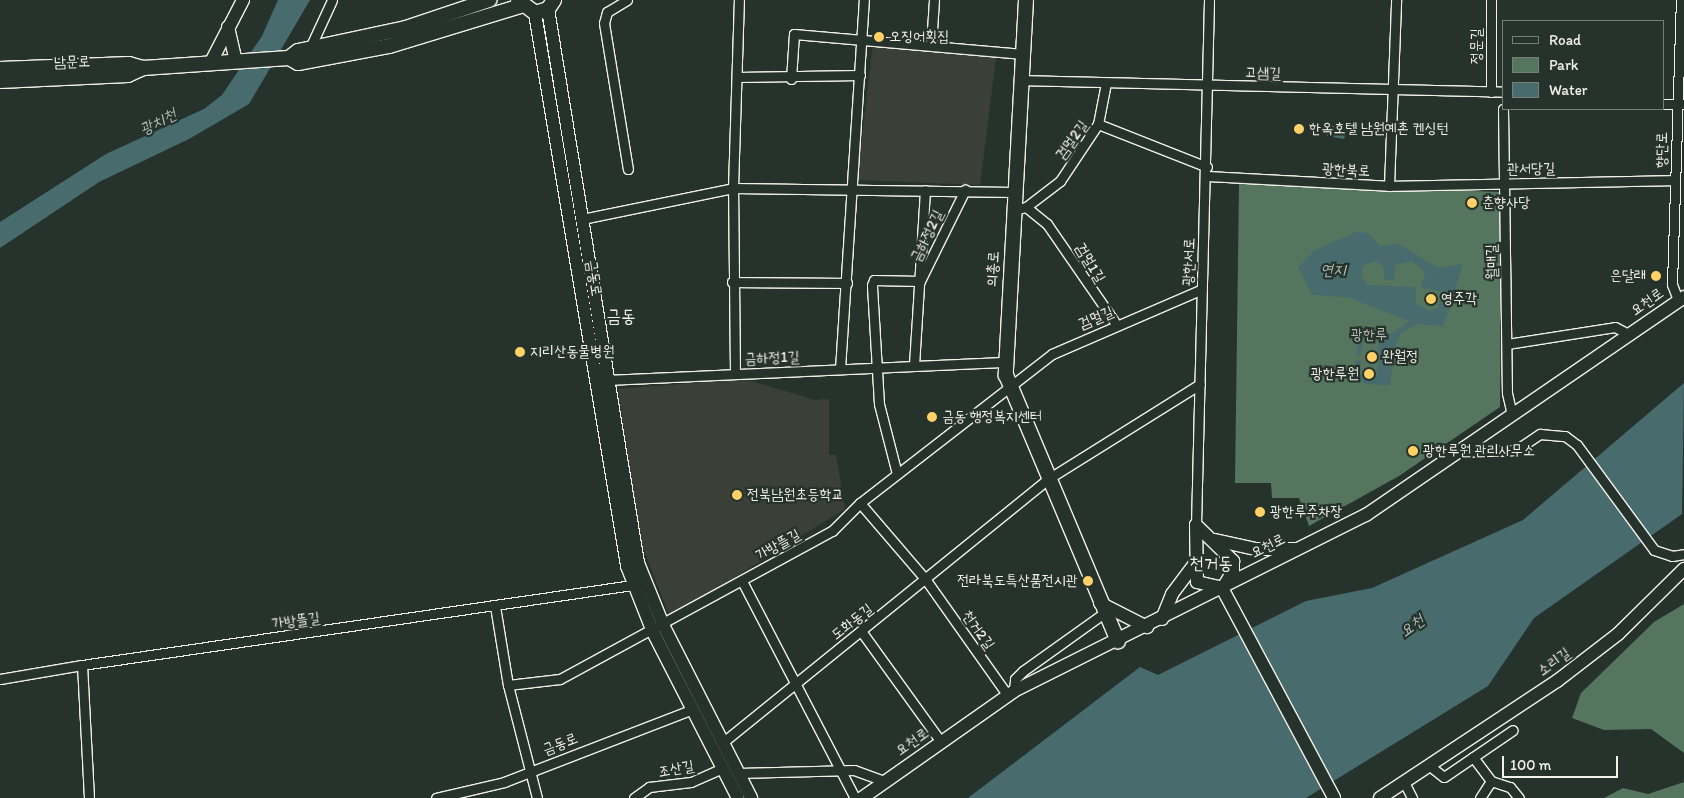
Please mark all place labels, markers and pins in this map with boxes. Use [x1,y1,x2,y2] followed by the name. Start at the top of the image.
[889,28,949,46] place label: 오징어횟집
[873,31,885,43] marker: 오징어횟집
[1309,120,1449,138] place label: 한옥호텔 남원예촌 켄싱턴
[1293,123,1305,135] marker: 한옥호텔 남원예촌 켄싱턴
[1482,194,1530,212] place label: 춘향사당
[1466,197,1478,209] marker: 춘향사당
[1610,267,1646,285] place label: 은달래
[1650,270,1662,282] marker: 은달래
[1441,290,1477,308] place label: 영주각
[1425,293,1437,305] marker: 영주각
[530,343,614,361] place label: 지리산동물병원
[514,346,526,358] marker: 지리산동물병원
[1382,348,1418,366] place label: 완월정
[1366,351,1378,363] marker: 완월정
[1311,365,1359,383] place label: 광한루원
[1363,368,1375,380] marker: 광한루원
[942,408,1042,426] place label: 금동 행정복지센터
[926,411,938,423] marker: 금동 행정복지센터
[1423,442,1535,460] place label: 광한루원 관리사무소
[1407,445,1419,457] marker: 광한루원 관리사무소
[747,486,844,504] place label: 전북남원초등학교
[731,489,743,501] marker: 전북남원초등학교
[1270,503,1342,521] place label: 광한루주차장
[1254,506,1266,518] marker: 광한루주차장
[957,572,1078,590] place label: 전라북도특산품전시관
[1082,575,1094,587] marker: 전라북도특산품전시관

